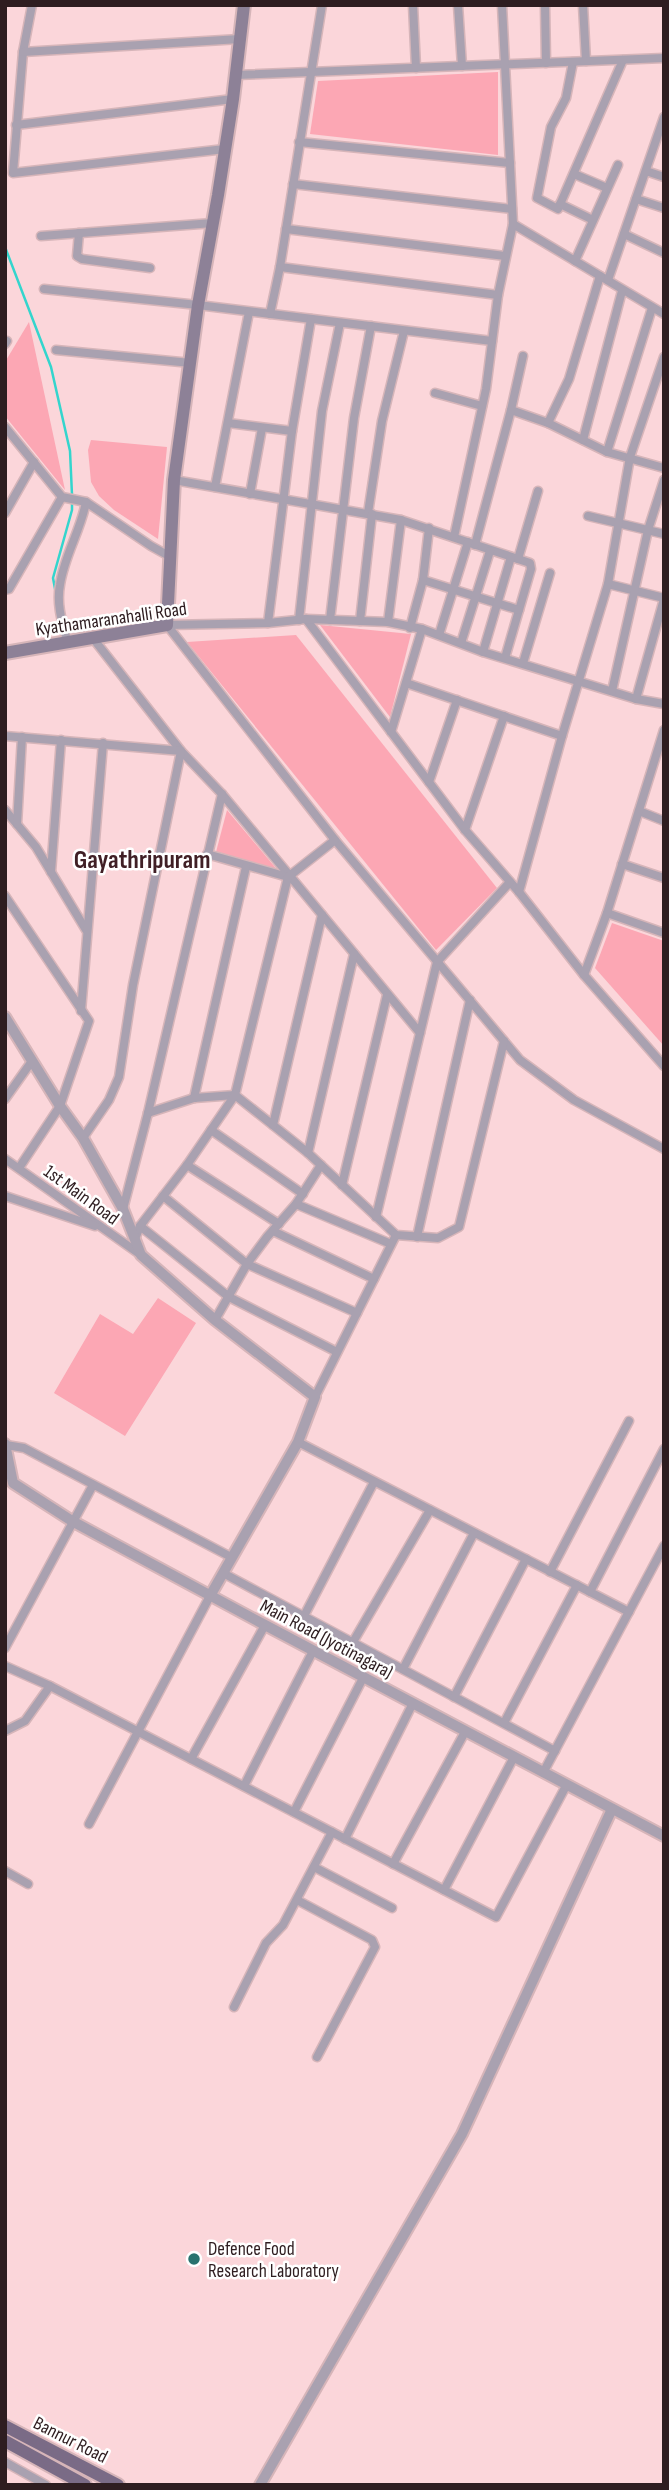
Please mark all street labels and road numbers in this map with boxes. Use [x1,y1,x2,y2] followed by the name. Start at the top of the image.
[34,598,188,641] street label: Kyathamaranahalli Road
[39,1160,123,1230] street label: 1st Main Road
[256,1595,397,1684] street label: Main Road (Jyotinagara)
[29,2412,111,2469] street label: Bannur Road

